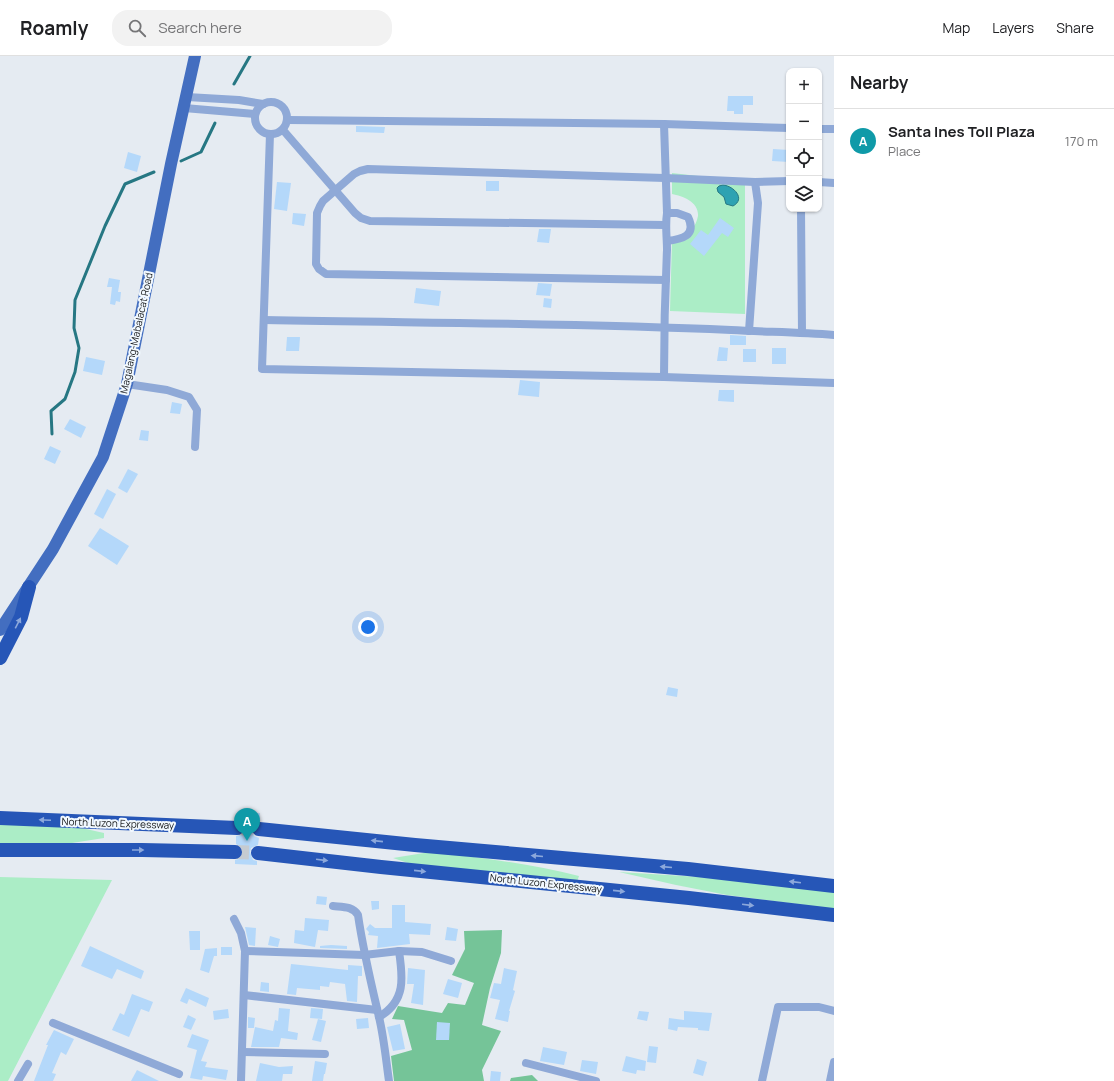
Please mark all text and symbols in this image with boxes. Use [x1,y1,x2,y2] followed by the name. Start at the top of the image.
[112,10,392,46] search box
[20,15,88,41] text: Roamly
[126,17,148,39] icon: search
[158,17,242,38] text: Search here
[942,18,970,37] text: Map
[992,18,1034,37] text: Layers
[1056,18,1094,37] text: Share
[786,68,822,212] map controls
[786,68,822,104] button: +
[850,71,908,94] text: Nearby
[786,104,822,140] button: −
[888,121,1035,142] text: Santa Ines Toll Plaza
[859,132,867,150] text: A
[1065,132,1098,150] text: 170 m
[786,140,822,176] button: locate
[888,142,921,160] text: Place
[786,176,822,212] button: layers
[116,271,156,395] street label: Magalang-Mabalacat Road
[358,617,378,637] your location
[15,618,21,629] one-way arrow
[234,808,260,841] pin: A
[62,814,175,832] street label: North Luzon Expressway
[38,817,51,823] one-way arrow
[371,837,383,844] one-way arrow
[132,847,145,853] one-way arrow
[531,852,543,859] one-way arrow
[316,857,328,863] one-way arrow
[660,864,672,871] one-way arrow
[414,868,426,874] one-way arrow
[489,870,603,896] street label: North Luzon Expressway
[789,878,801,885] one-way arrow
[613,887,625,894] one-way arrow
[742,901,754,908] one-way arrow

